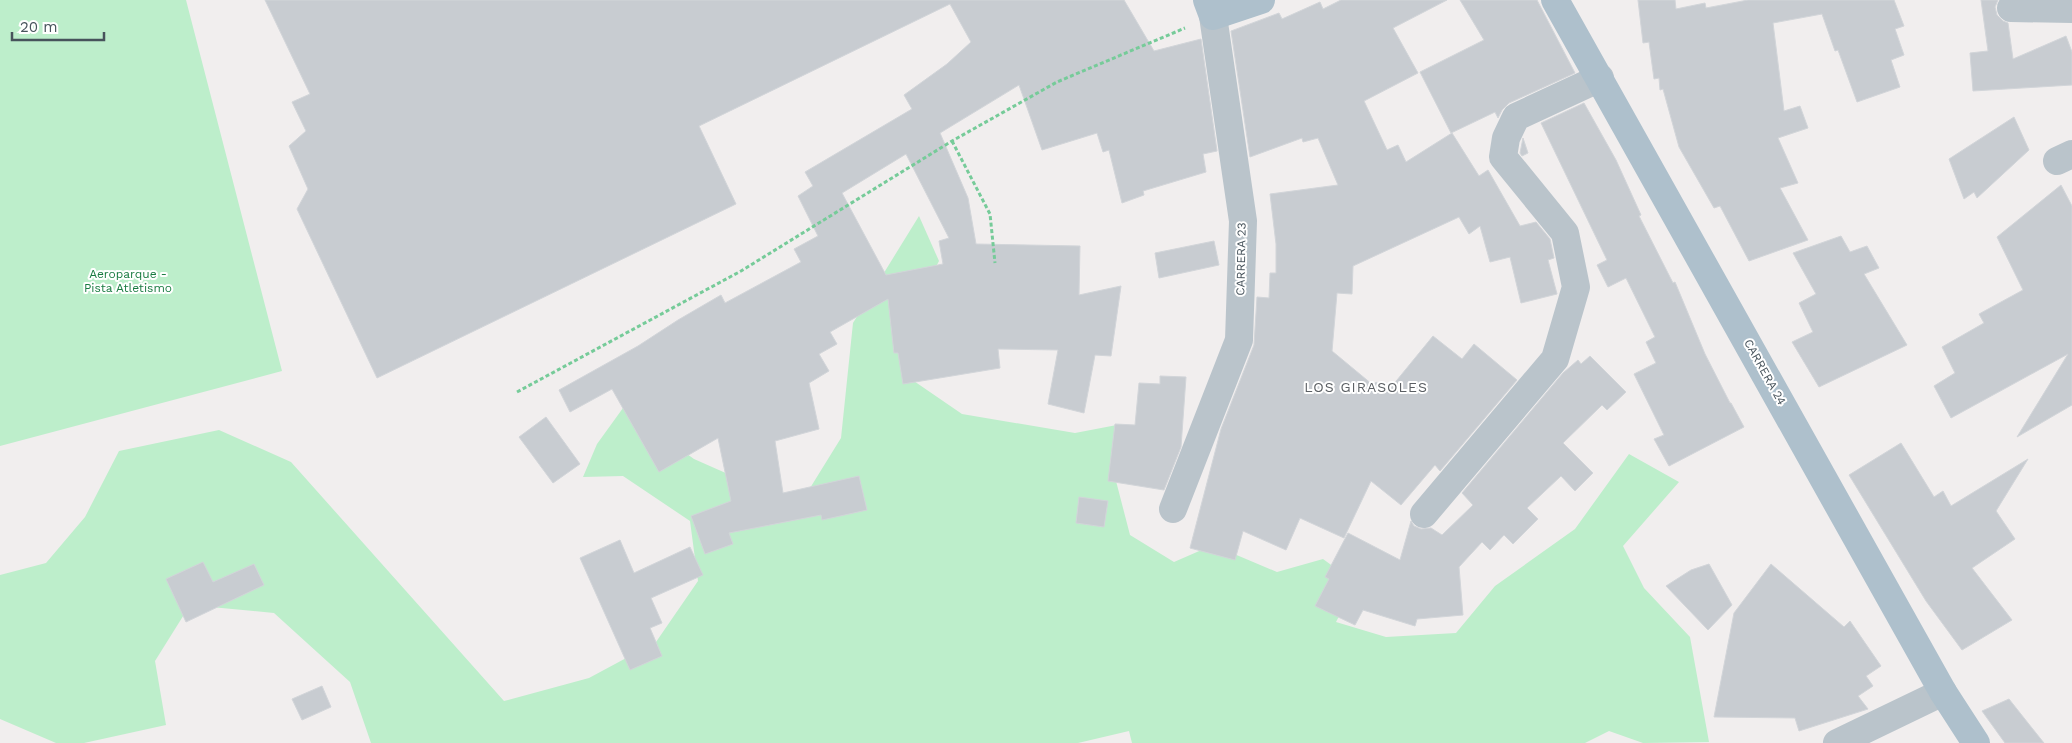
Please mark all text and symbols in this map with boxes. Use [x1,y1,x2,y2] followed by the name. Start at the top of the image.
[12,10,105,42] scale bar
[20,18,58,36] text: 20 m
[1233,222,1249,296] street label: CARRERA 23
[84,267,172,295] park label: Aeroparque - Pista Atletismo
[1741,337,1789,407] street label: CARRERA 24
[1304,379,1428,395] district label: LOS GIRASOLES

